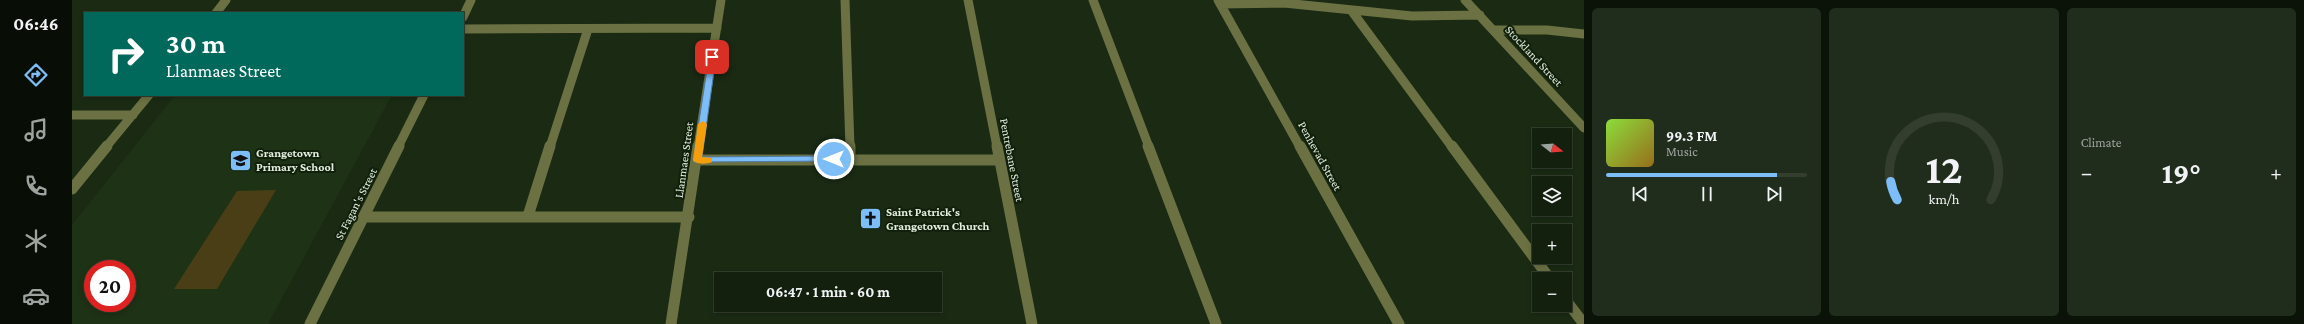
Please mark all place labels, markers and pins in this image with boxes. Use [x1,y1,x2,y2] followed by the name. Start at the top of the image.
[695,40,729,74] pin
[256,146,335,174] place label: Grangetown Primary School
[227,147,253,173] school or university icon: Grangetown Primary School
[886,205,990,233] place label: Saint Patrick's Grangetown Church
[857,206,883,232] church icon: Saint Patrick's Grangetown Church

